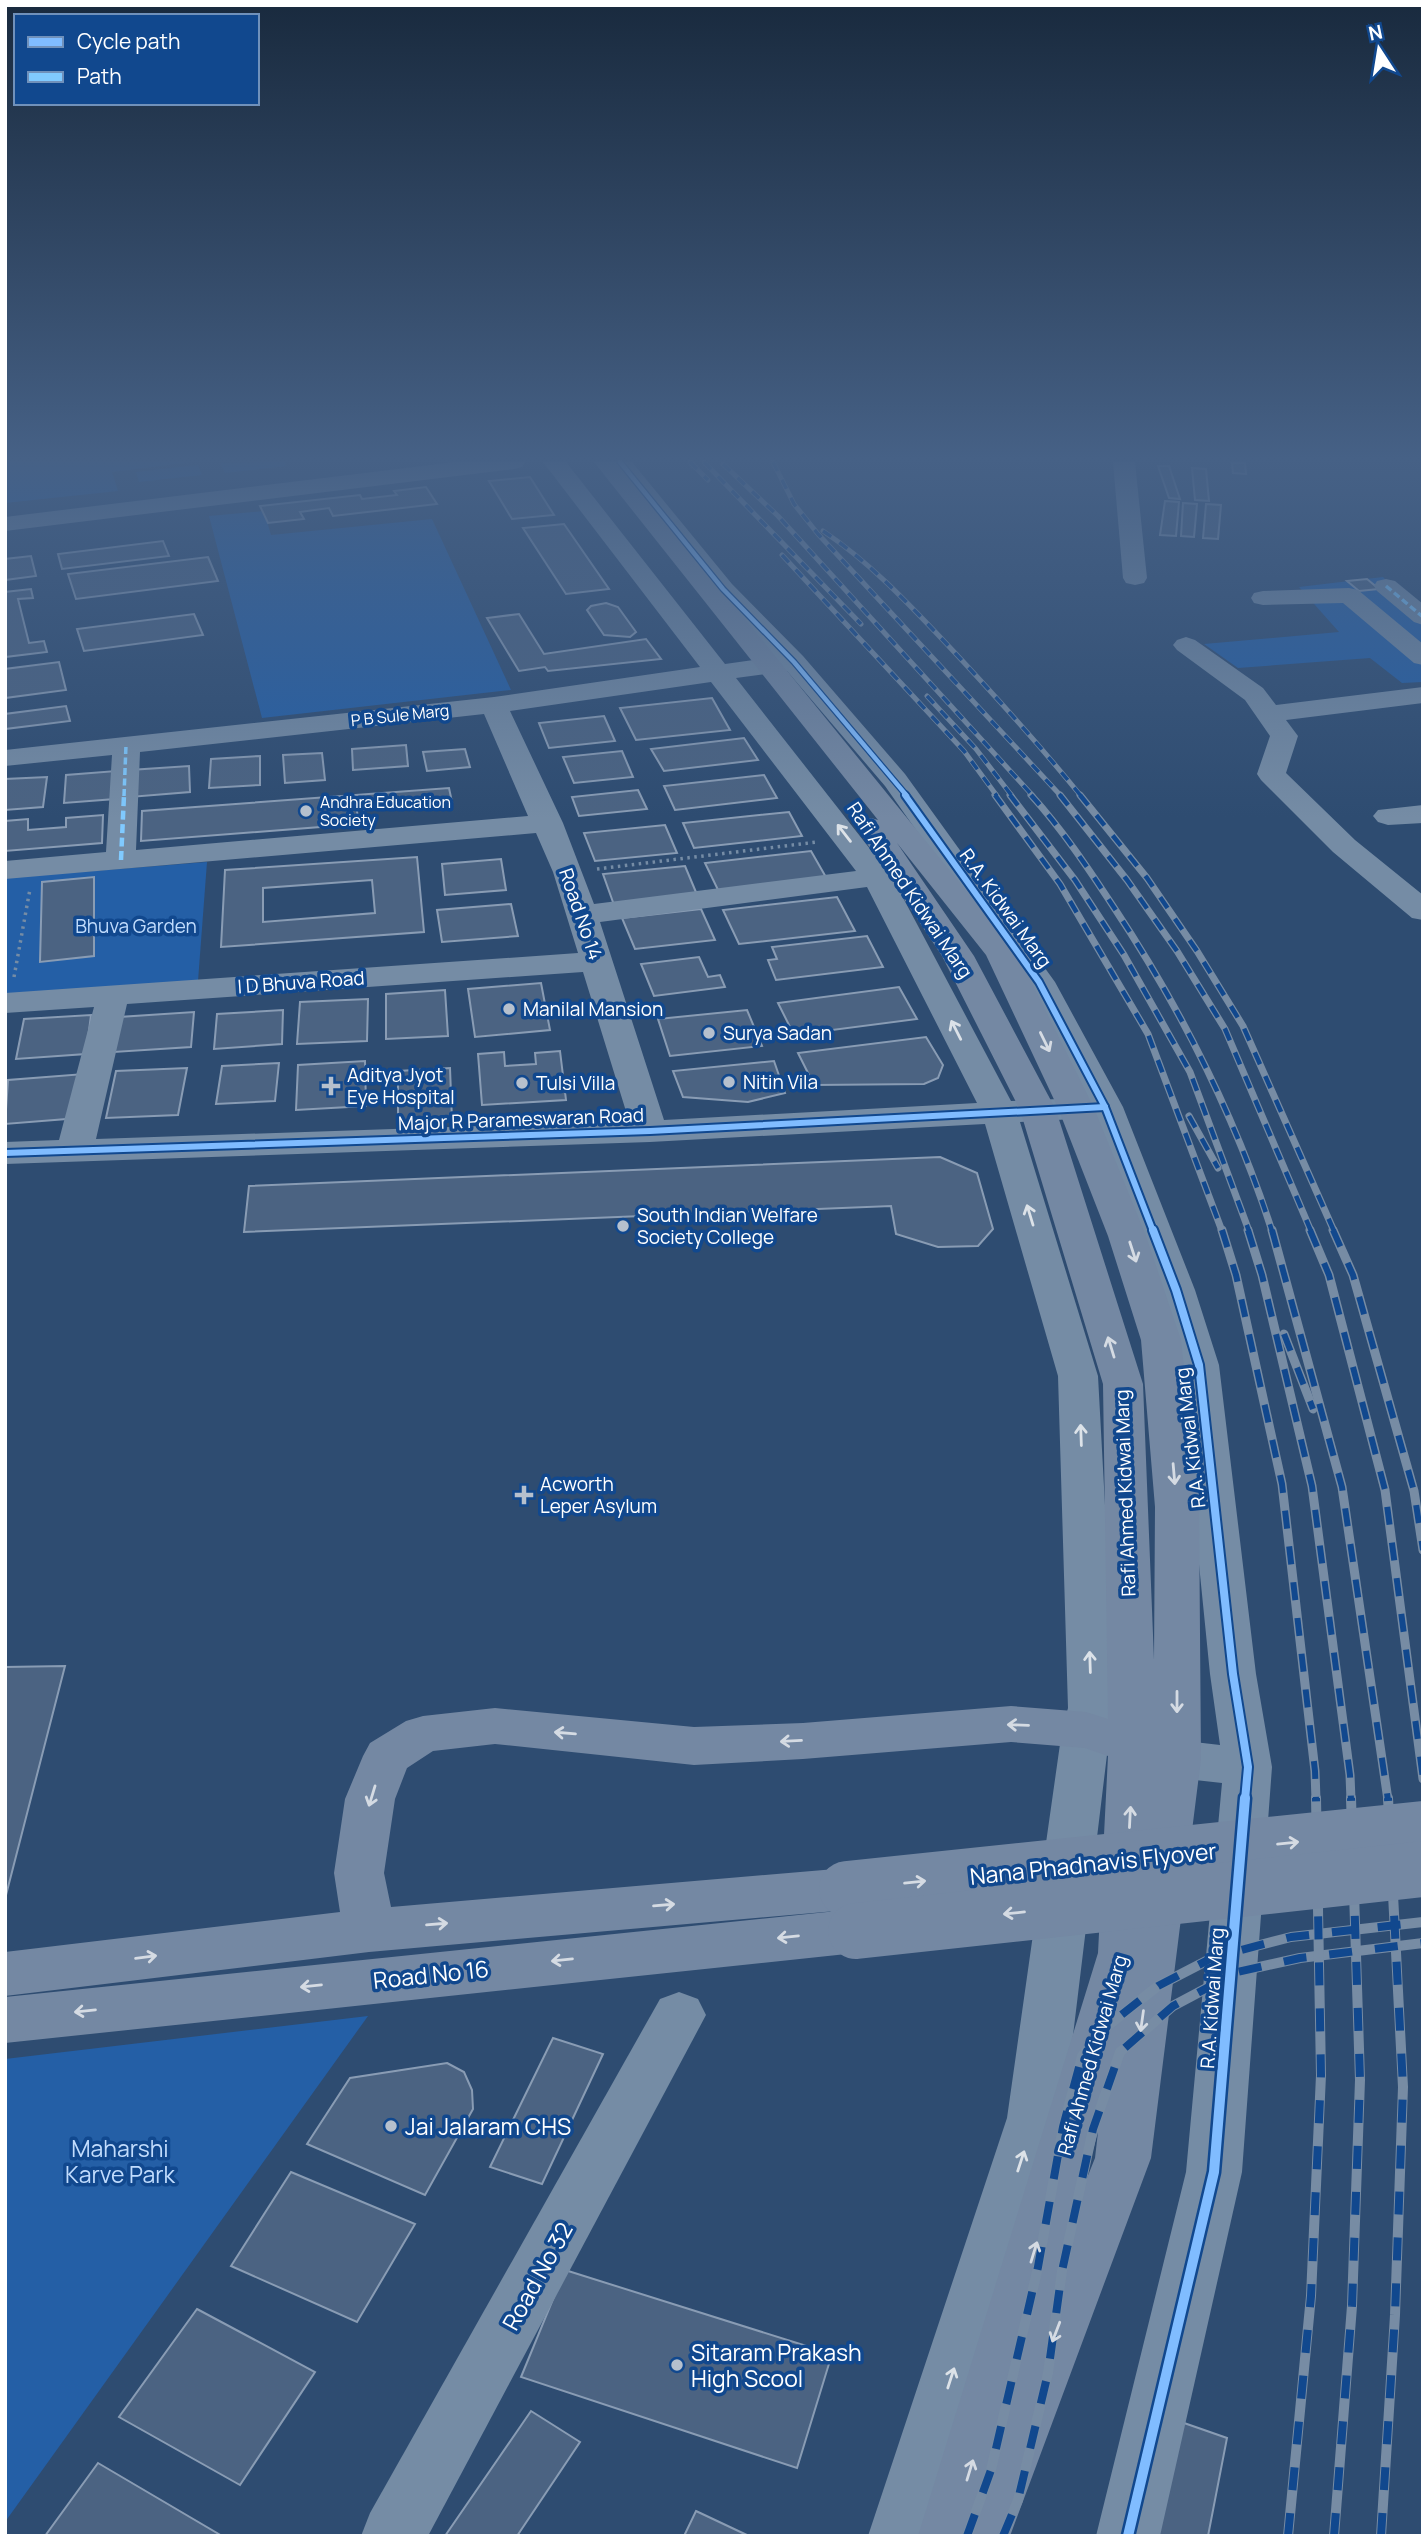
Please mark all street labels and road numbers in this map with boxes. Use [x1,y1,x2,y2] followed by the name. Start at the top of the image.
[350,699,450,731] street label: P B Sule Marg
[841,797,979,983] street label: Rafi Ahmed Kidwai Marg
[954,843,1058,973] street label: R.A. Kidwai Marg
[553,865,609,963] street label: Road No 14
[237,965,365,999] street label: I D Bhuva Road
[398,1102,644,1136] street label: Major R Parameswaran Road
[1168,1366,1212,1510] street label: R.A. Kidwai Marg
[1108,1389,1142,1597] street label: Rafi Ahmed Kidwai Marg
[968,1834,1218,1892] street label: Nana Phadnavis Flyover
[1194,1927,1230,2069] street label: R.A. Kidwai Marg
[371,1952,491,1996] street label: Road No 16
[1051,1952,1133,2158] street label: Rafi Ahmed Kidwai Marg
[494,2216,580,2336] street label: Road No 32

